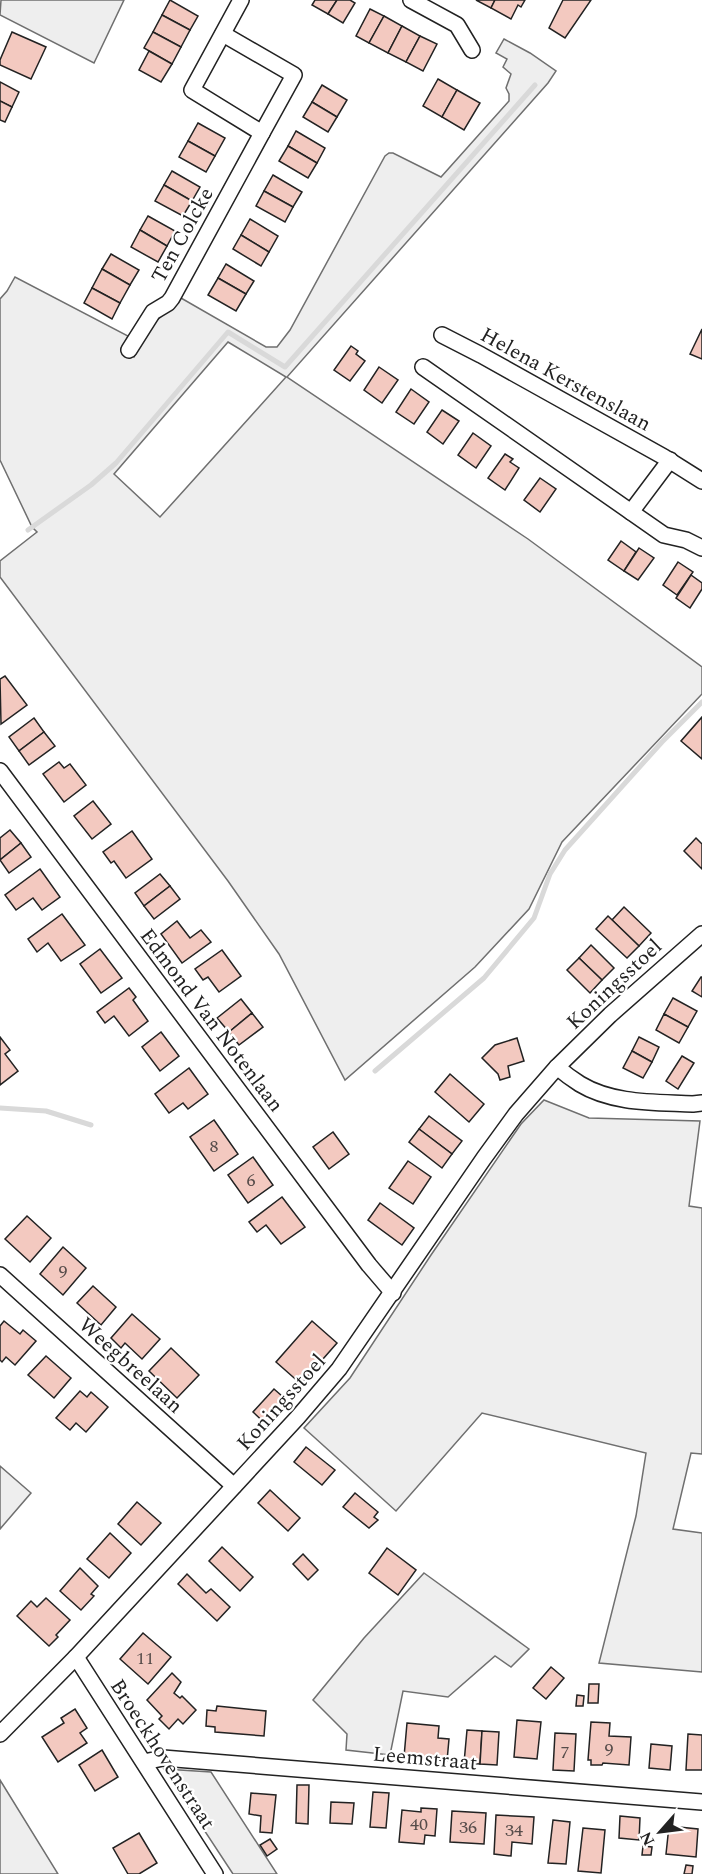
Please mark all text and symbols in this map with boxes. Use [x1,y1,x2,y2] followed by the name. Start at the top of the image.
[143,182,222,289] street label: Ten Colcke
[474,320,657,440] street label: Helena Kerstenslaan
[131,922,291,1119] street label: Edmond Van Notenlaan
[560,932,670,1038] street label: Koningsstoel
[210,1133,219,1160] house number: 8
[247,1167,256,1194] house number: 6
[59,1258,68,1285] house number: 9
[71,1310,190,1422] street label: Weegbreelaan
[229,1347,334,1458] street label: Koningsstoel
[136,1645,154,1672] house number: 11
[101,1673,223,1836] street label: Broeckhovenstraat
[605,1736,614,1763] house number: 9
[371,1738,478,1779] street label: Leemstraat
[561,1739,570,1766] house number: 7
[630,1802,690,1862] north arrow
[410,1811,428,1838] house number: 40
[459,1814,477,1841] house number: 36
[505,1817,523,1844] house number: 34
[634,1827,661,1850] text: N

